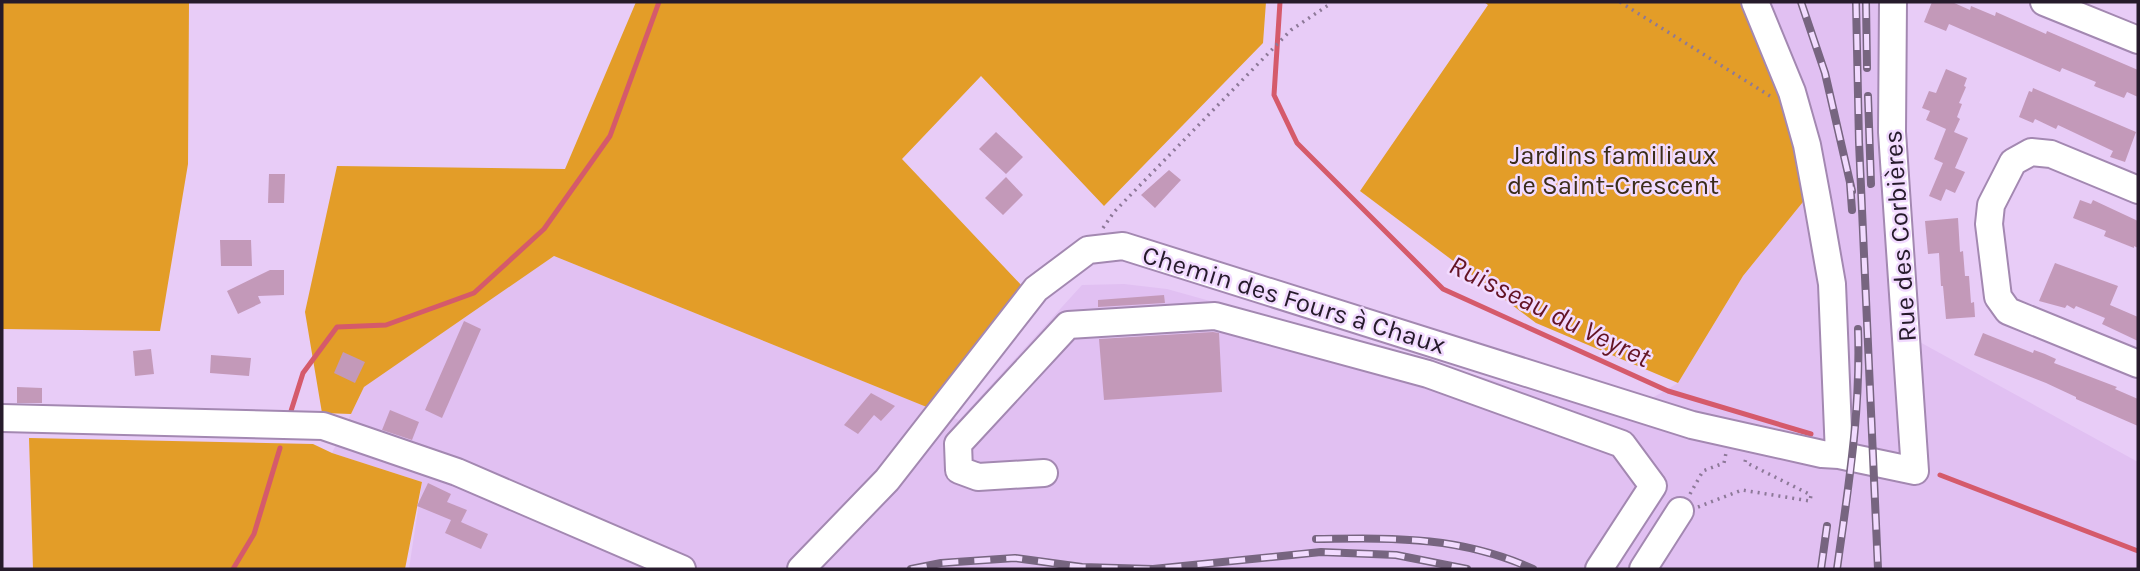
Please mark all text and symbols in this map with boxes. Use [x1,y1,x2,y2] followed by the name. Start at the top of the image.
[1877,129,1923,343] street label: Rue des Corbières
[1507,140,1719,201] park label: Jardins familiaux de Saint-Crescent
[1139,239,1449,361] street label: Chemin des Fours à Chaux
[1444,248,1657,374] water label: Ruisseau du Veyret

